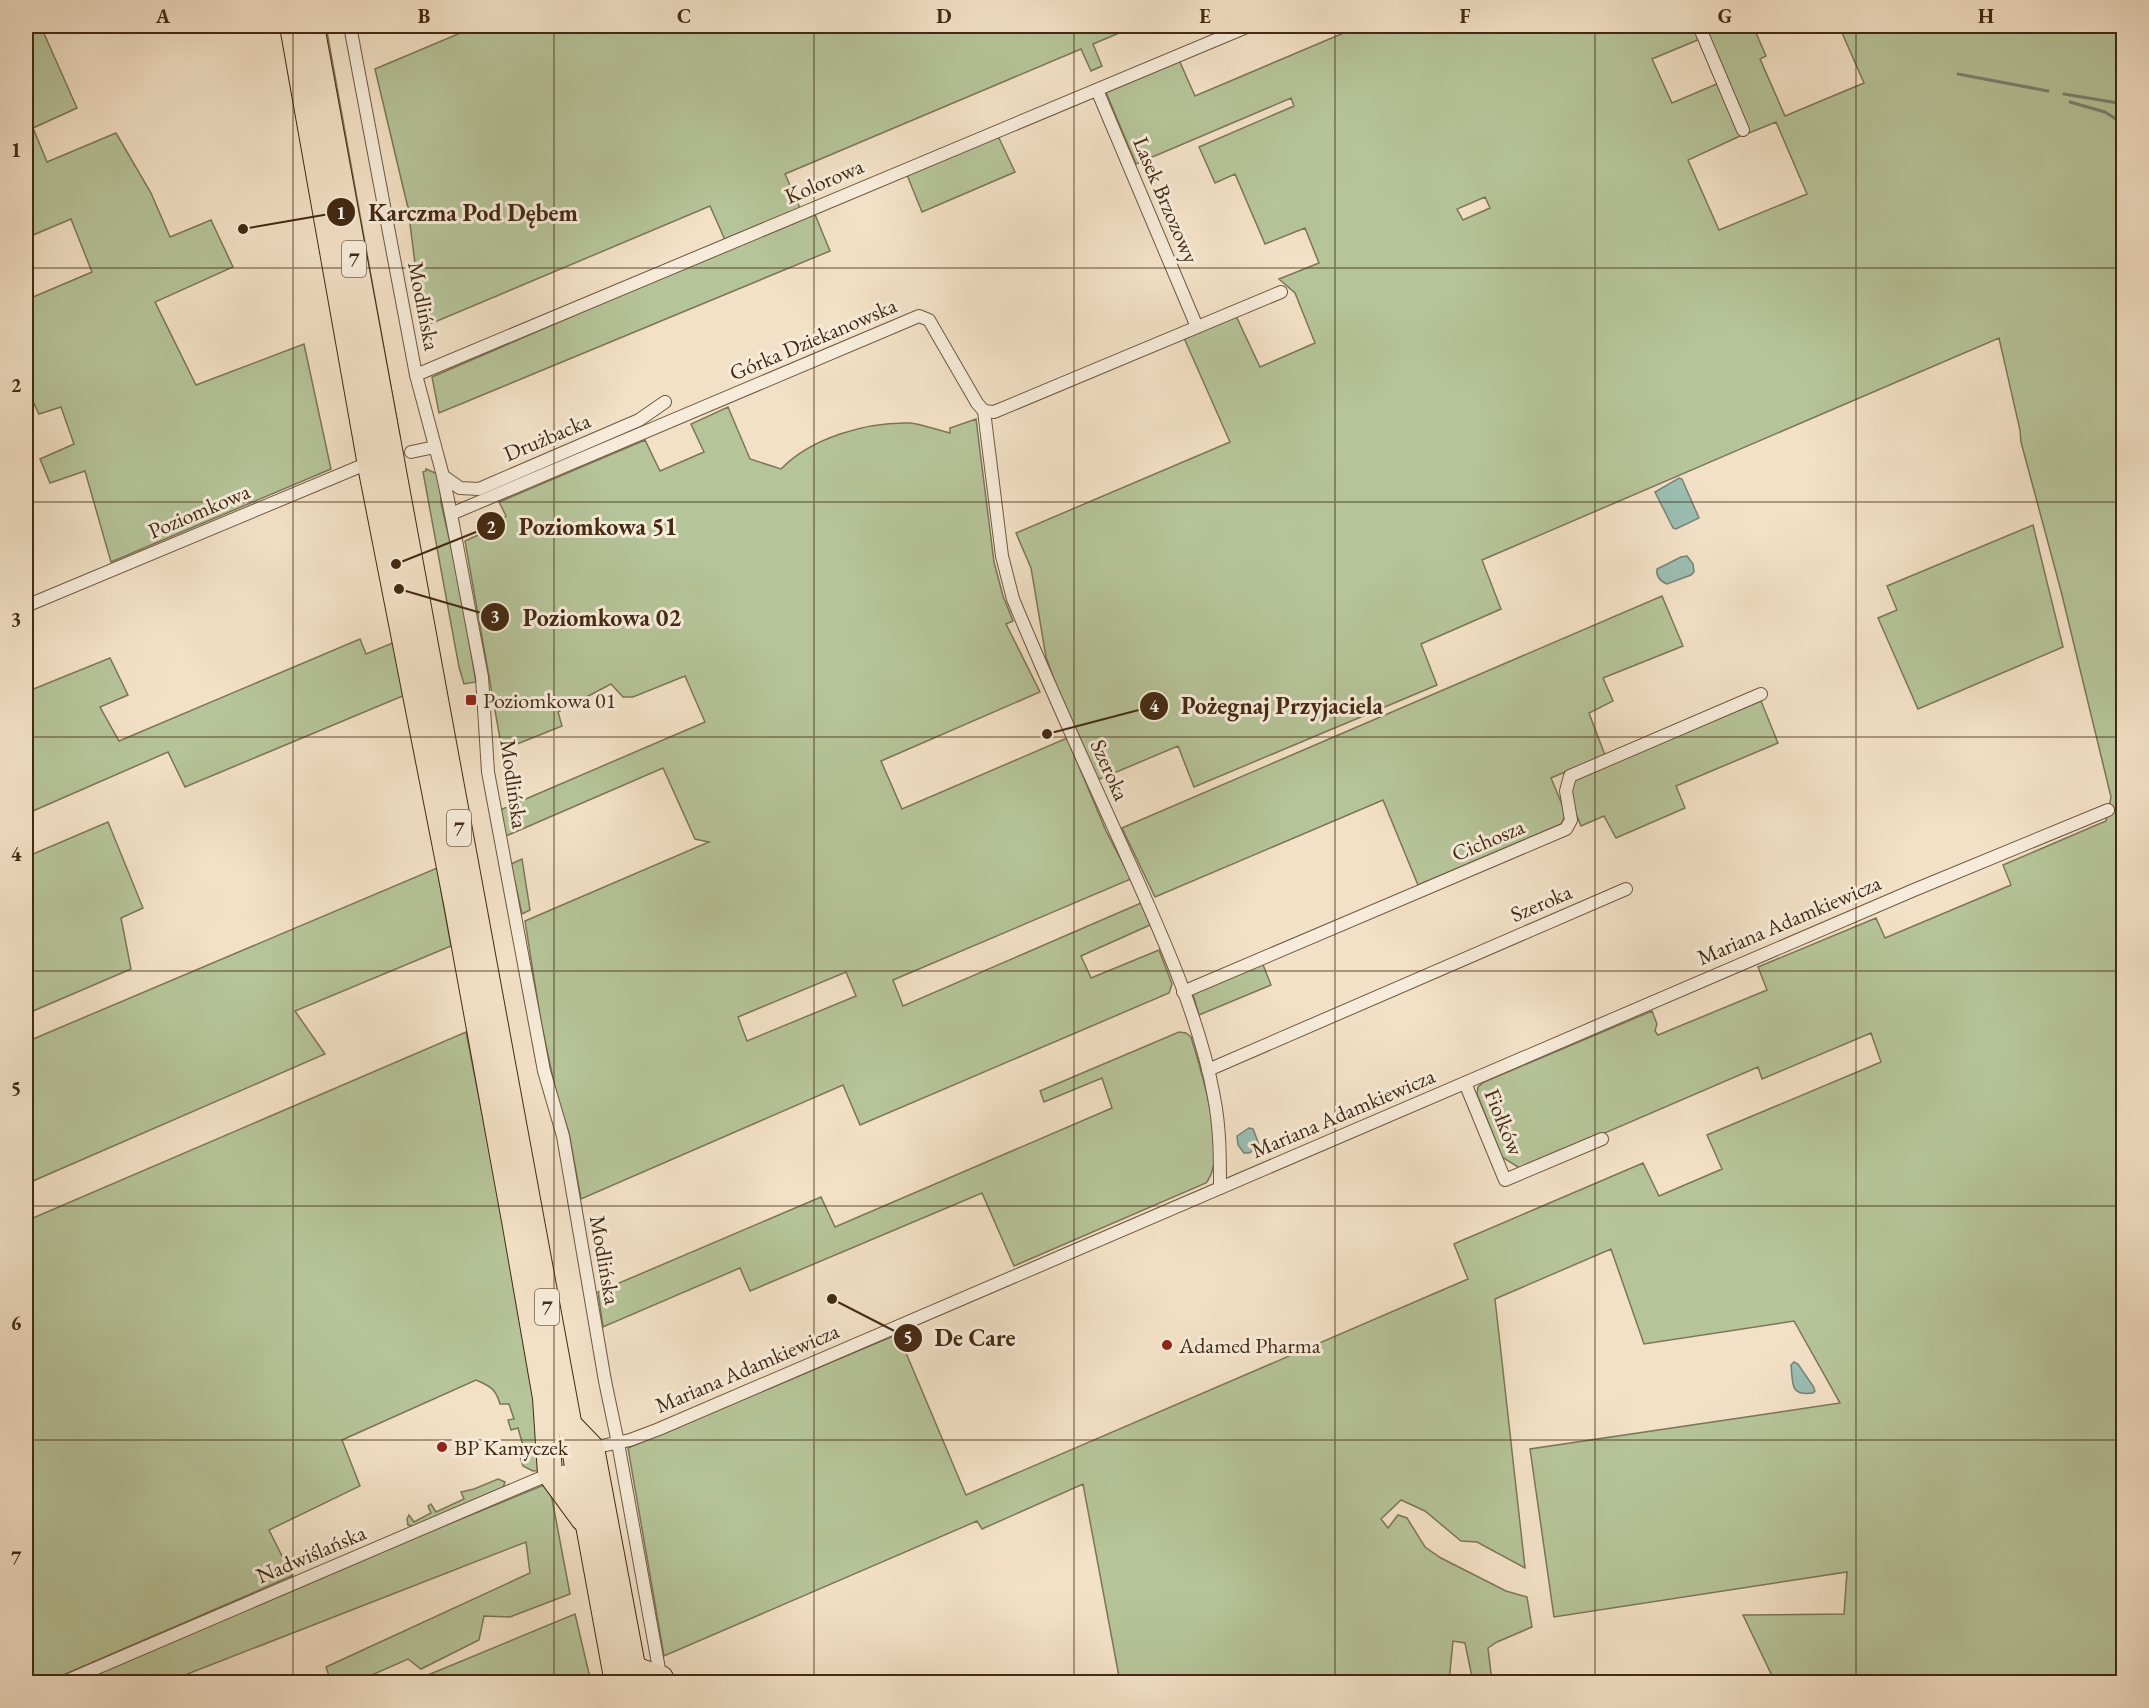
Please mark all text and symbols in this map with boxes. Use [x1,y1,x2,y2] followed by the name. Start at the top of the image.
[155,3,171,29] text: A
[418,3,430,29] text: B
[677,3,691,29] text: C
[936,3,952,29] text: D
[1199,3,1211,29] text: E
[1460,3,1471,29] text: F
[1718,3,1732,29] text: G
[1978,3,1994,29] text: H
[1126,132,1206,268] street label: Lasek Brzozowy
[11,137,21,163] text: 1
[780,151,868,211] street label: Kolorowa
[326,191,590,233] callout: Karczma Pod Dębem
[368,197,578,229] text: Karczma Pod Dębem
[336,201,346,224] text: 1
[342,241,366,277] road number: 7
[401,259,447,353] street label: Modlińska
[725,291,901,387] street label: Górka Dziekanowska
[11,372,22,398] text: 2
[499,406,595,468] street label: Drużbacka
[144,477,254,545] street label: Poziomkowa
[476,505,689,547] callout: Poziomkowa 51
[519,511,677,542] text: Poziomkowa 51
[486,515,496,538] text: 2
[480,596,693,638] callout: Poziomkowa 02
[523,602,681,633] text: Poziomkowa 02
[490,605,500,628] text: 3
[11,606,21,632] text: 3
[1139,685,1396,727] callout: Pożegnaj Przyjaciela
[483,686,616,715] place label: Poziomkowa 01
[1181,690,1384,722] text: Pożegnaj Przyjaciela
[464,693,478,707] marker: Poziomkowa 01
[1149,694,1159,717] text: 4
[1084,735,1136,805] street label: Szeroka
[493,737,535,831] street label: Modlińska
[447,810,471,846] road number: 7
[1447,812,1529,868] street label: Cichosza
[11,841,22,867] text: 4
[1693,868,1886,972] street label: Mariana Adamkiewicza
[1506,877,1576,929] street label: Szeroka
[1247,1061,1440,1165] street label: Mariana Adamkiewicza
[11,1075,21,1101] text: 5
[1478,1084,1531,1160] street label: Fiołków
[583,1213,627,1307] street label: Modlińska
[535,1289,559,1325] road number: 7
[11,1310,22,1336] text: 6
[651,1316,844,1420] street label: Mariana Adamkiewicza
[893,1317,1028,1359] callout: De Care
[935,1322,1015,1353] text: De Care
[903,1326,913,1349] text: 5
[1178,1331,1321,1360] place label: Adamed Pharma
[1160,1338,1174,1352] marker: Adamed Pharma
[454,1433,569,1462] place label: BP Kamyczek
[435,1440,449,1454] marker: BP Kamyczek
[252,1518,371,1590] street label: Nadwiślańska
[11,1545,22,1571] text: 7

